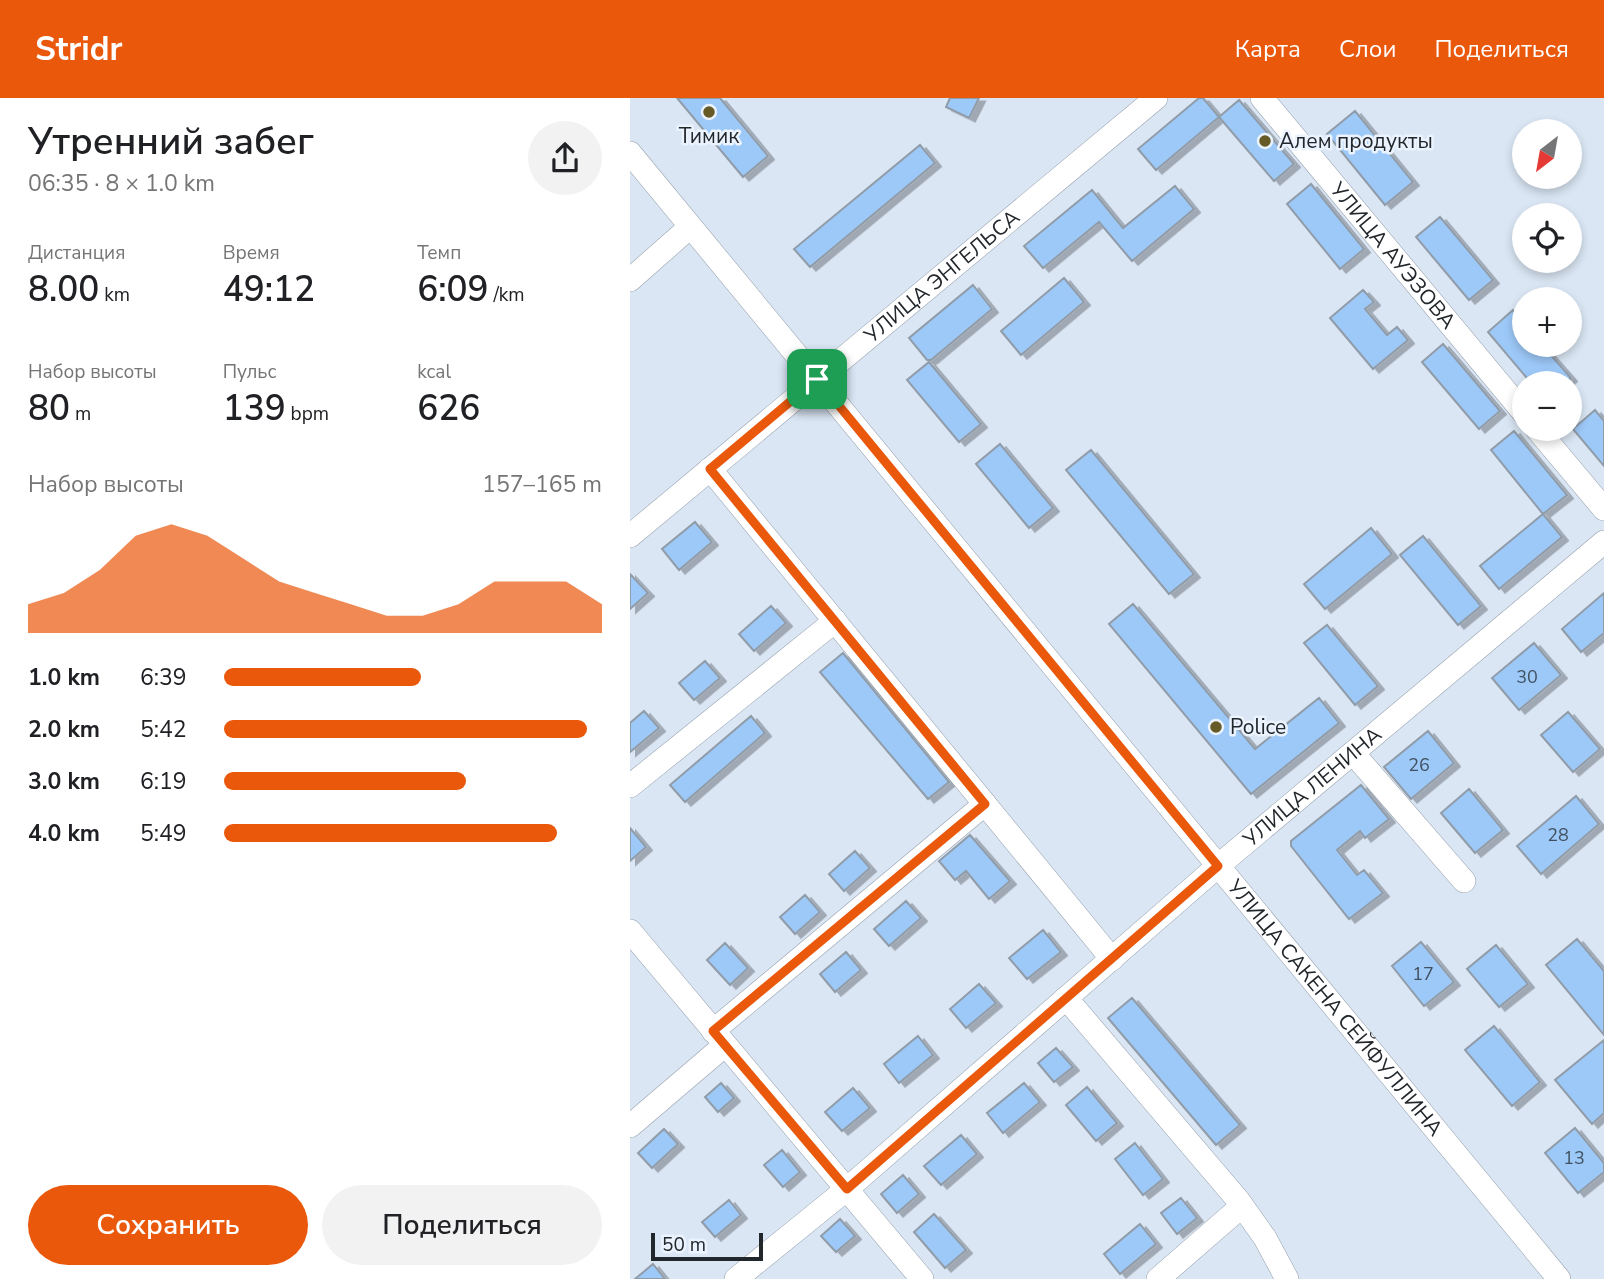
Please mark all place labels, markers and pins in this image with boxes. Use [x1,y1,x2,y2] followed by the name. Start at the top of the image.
[701,104,717,120] marker: Тимик
[679,122,740,150] place label: Тимик
[1279,127,1433,155] place label: Алем продукты
[1257,133,1273,149] marker: Алем продукты
[787,349,847,409] pin
[1230,713,1286,741] place label: Police
[1208,719,1224,735] marker: Police

